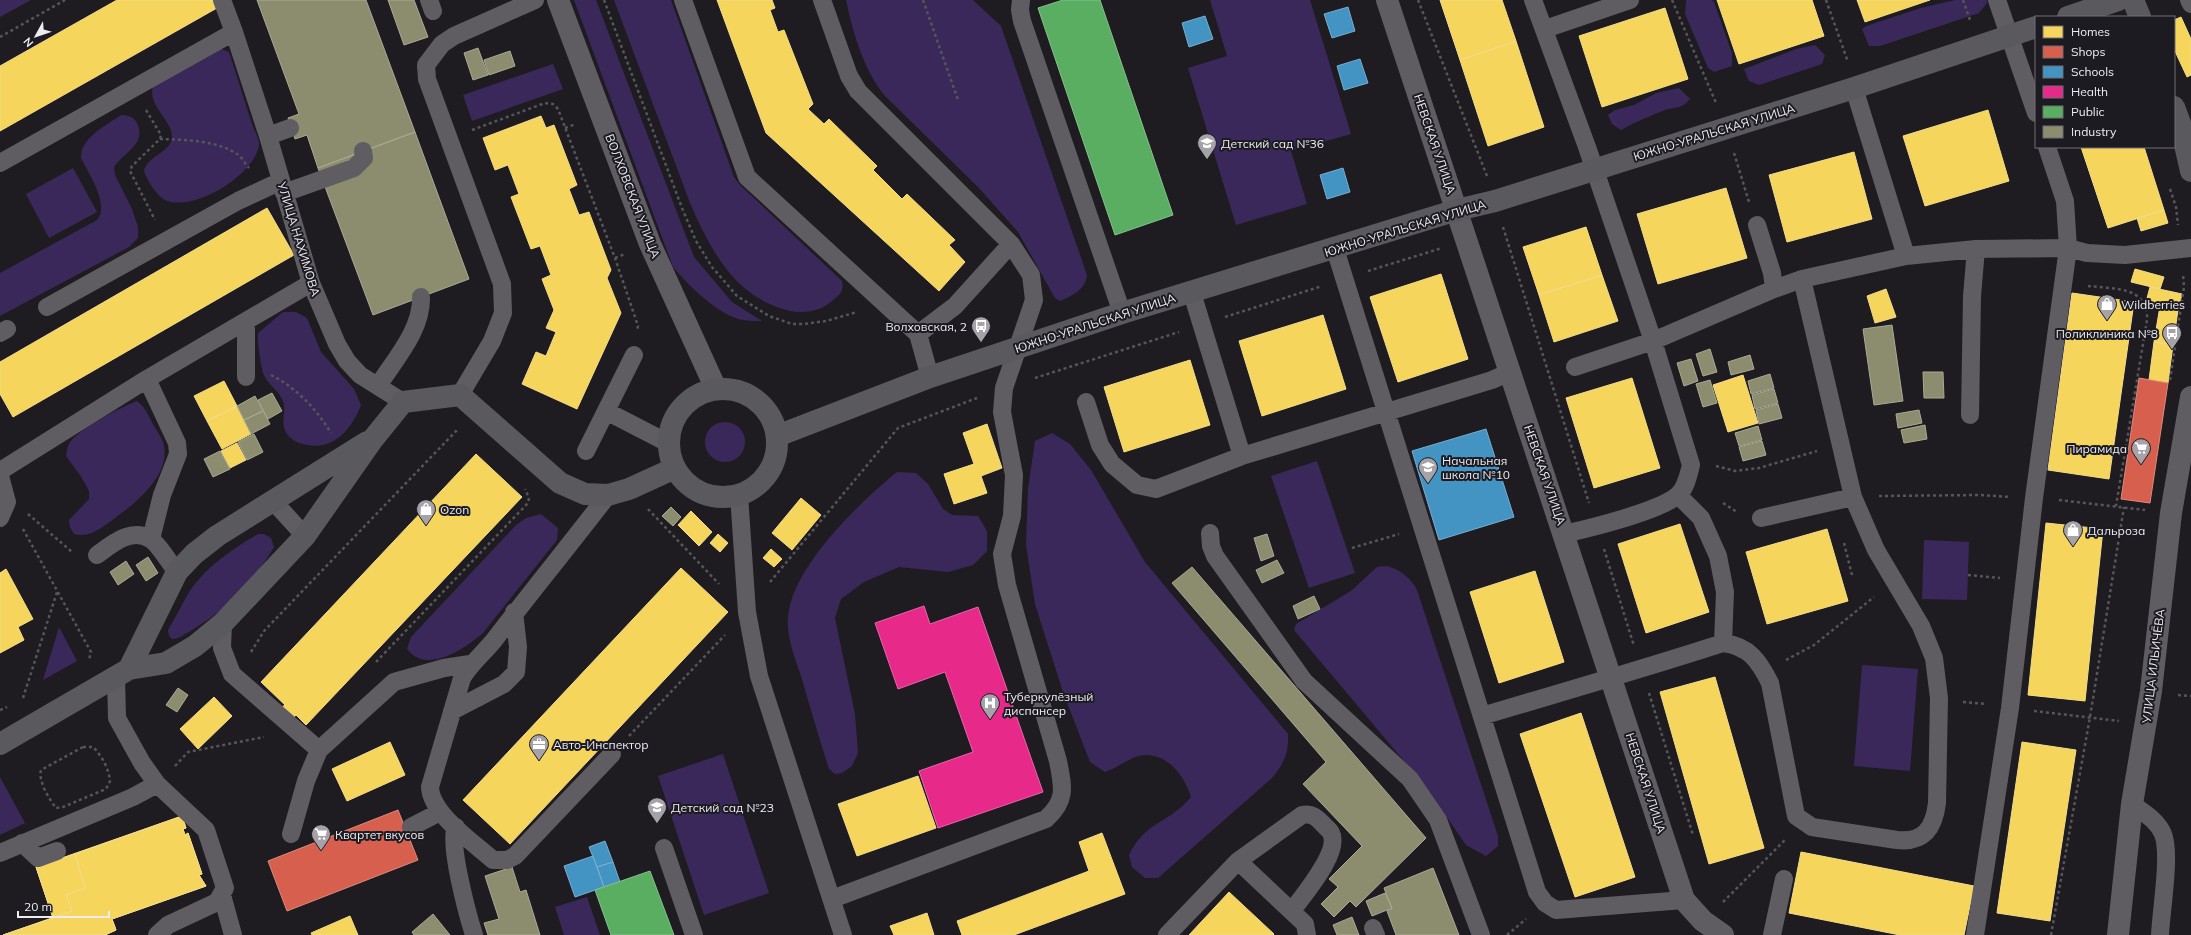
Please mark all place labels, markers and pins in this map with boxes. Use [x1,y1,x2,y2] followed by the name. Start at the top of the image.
[1196,132,1218,160] school or university icon: Детский сад №36
[1221,136,1324,151] place label: Детский сад №36
[2096,293,2118,321] shop icon: Wildberries
[2121,297,2185,312] place label: Wildberries
[970,315,992,343] bus stop icon: Волховская, 2
[885,319,967,334] place label: Волховская, 2
[2161,322,2183,350] bus stop icon: Поликлиника №8
[2056,326,2158,341] place label: Поликлиника №8
[2130,437,2152,465] supermarket icon: Пирамида
[2066,441,2127,456] place label: Пирамида
[1442,453,1510,482] place label: Начальная школа №10
[1417,456,1439,484] school or university icon: Начальная школа №10
[415,498,437,526] shop icon: Ozon
[440,502,469,517] place label: Ozon
[2062,519,2084,547] shop icon: Дальроза
[2087,523,2145,538] place label: Дальроза
[1004,689,1093,718] place label: Туберкулёзный диспансер
[979,692,1001,720] hospital icon: Туберкулёзный диспансер
[528,733,550,761] office icon: Авто-Инспектор
[553,737,649,752] place label: Авто-Инспектор
[646,796,668,824] school or university icon: Детский сад №23
[671,800,774,815] place label: Детский сад №23
[310,823,332,851] supermarket icon: Квартет вкусов
[335,827,424,842] place label: Квартет вкусов

